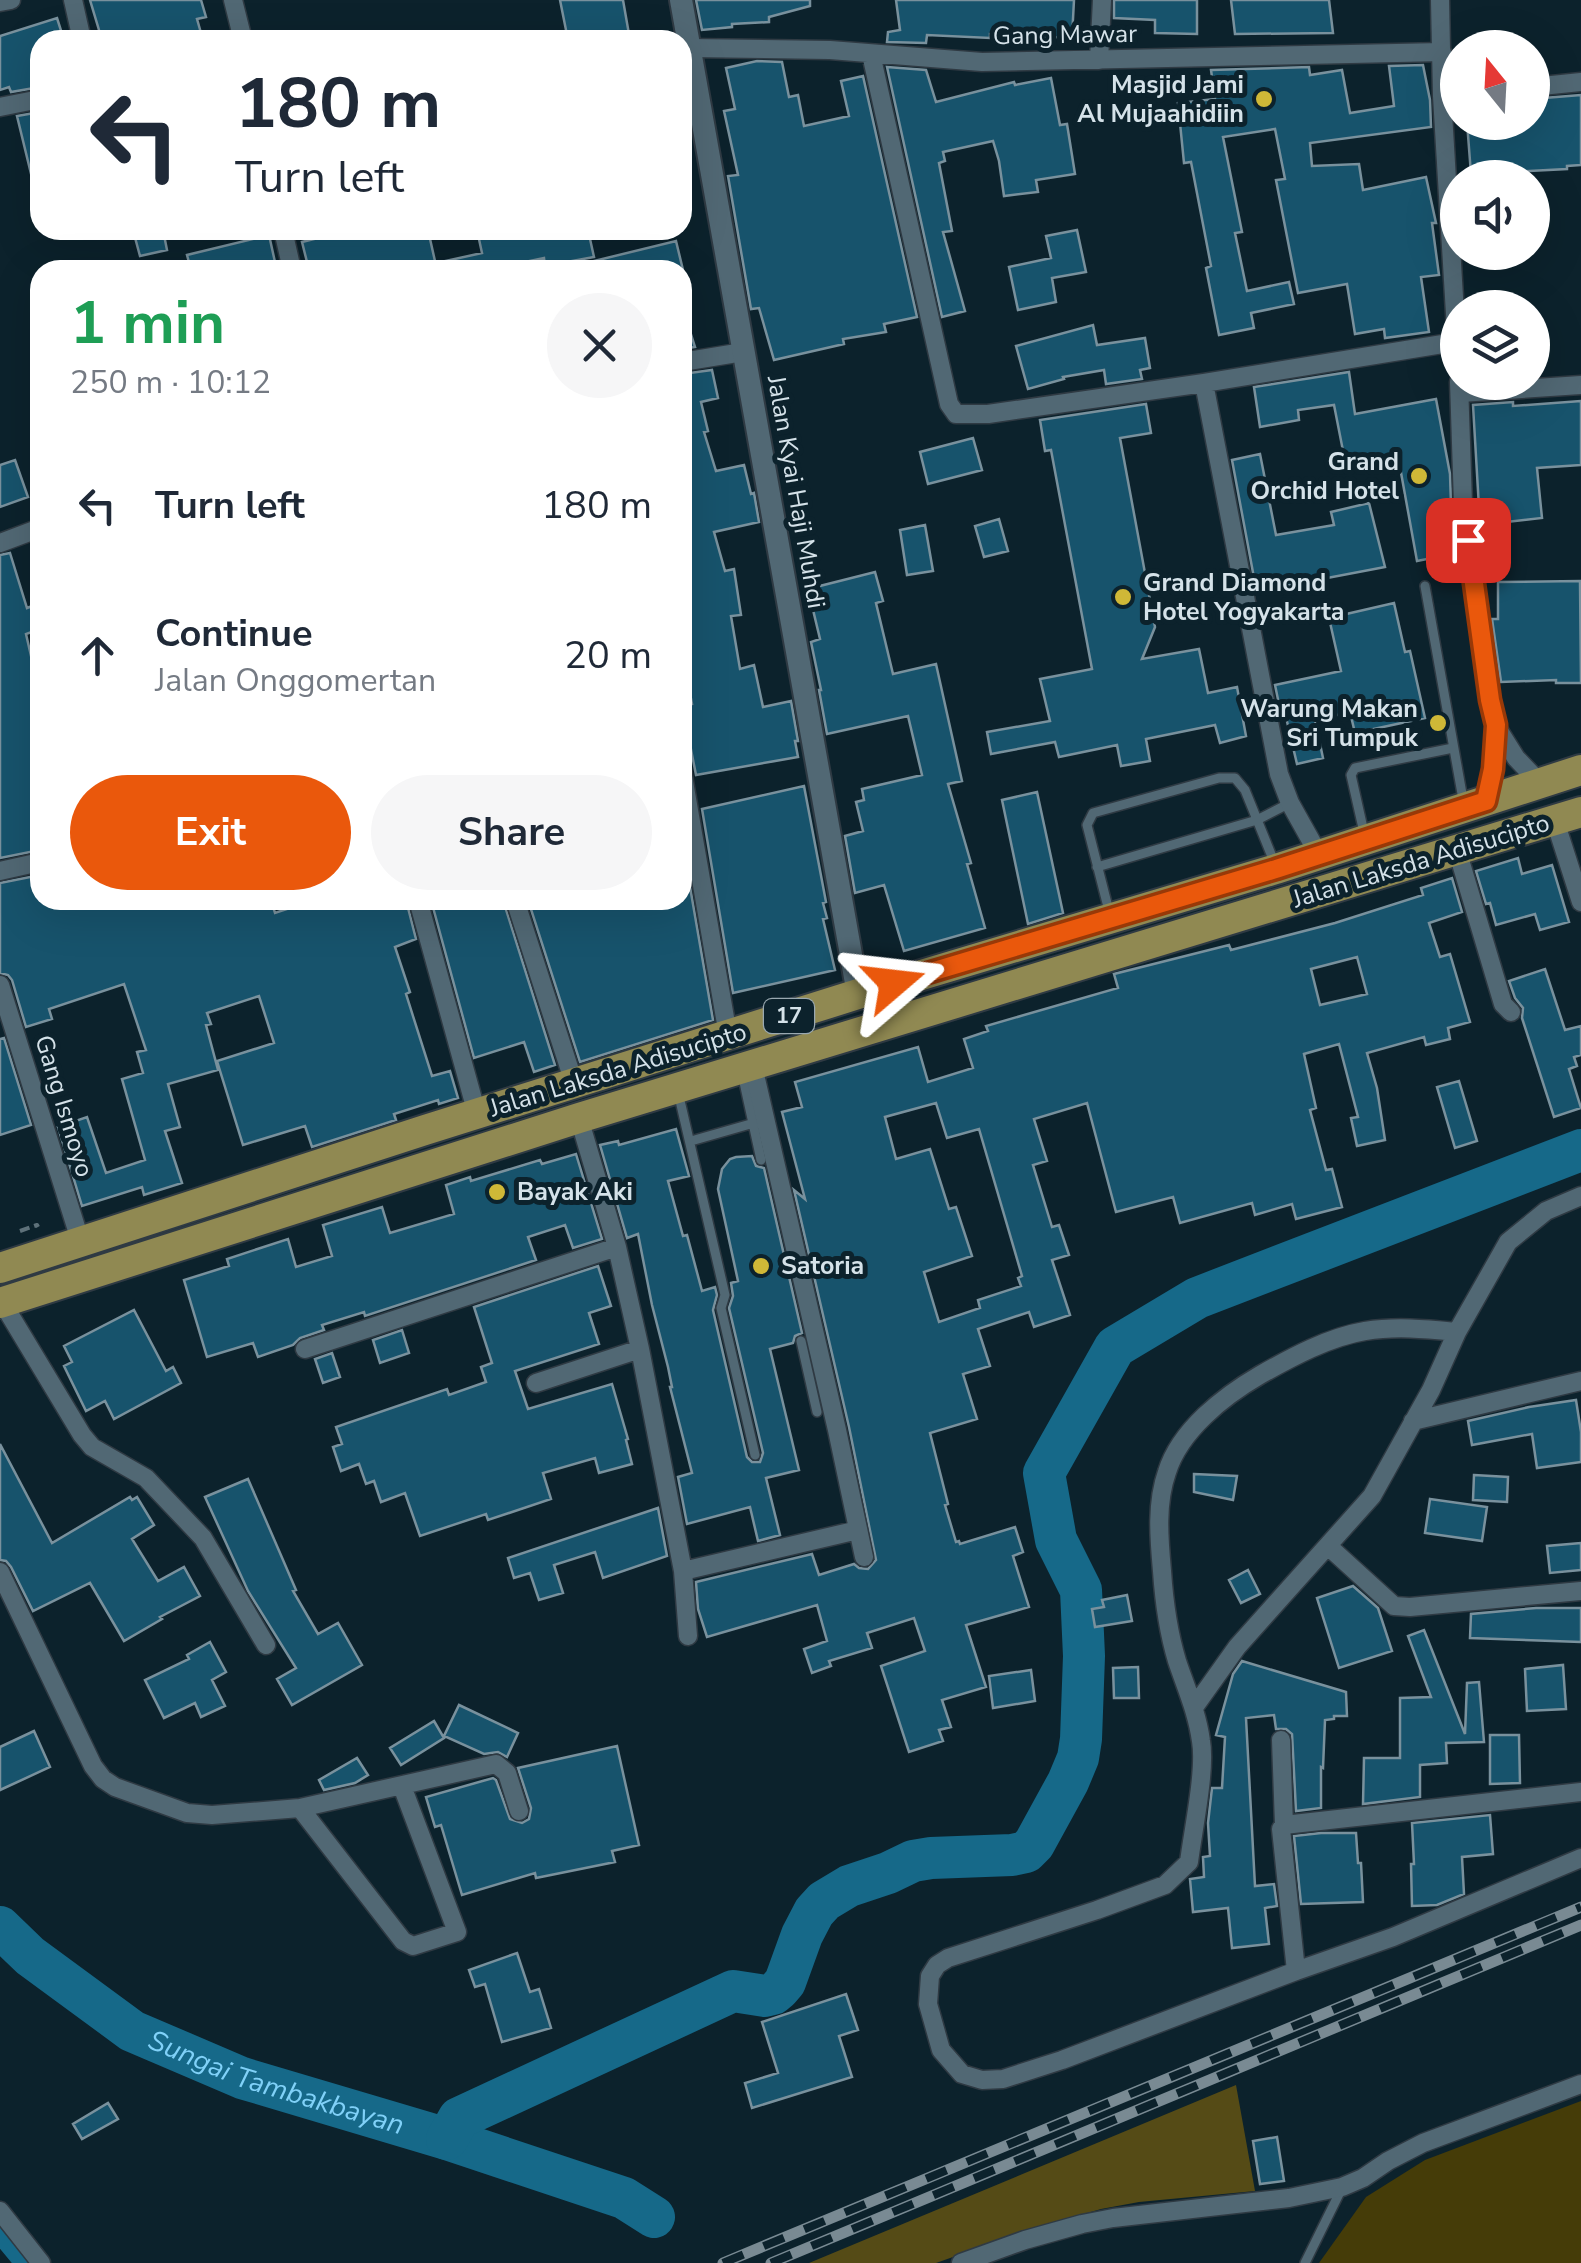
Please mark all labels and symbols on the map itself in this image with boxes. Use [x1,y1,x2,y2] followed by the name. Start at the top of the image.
[993,17,1137,53] street label: Gang Mawar
[1440,30,1550,140] north arrow
[1077,68,1244,131] place label: Masjid Jami Al Mujaahidiin
[1253,88,1275,110] marker: Masjid Jami Al Mujaahidiin
[759,372,833,611] street label: Jalan Kyai Haji Muhdi
[1251,445,1399,508] place label: Grand Orchid Hotel
[1408,465,1430,487] marker: Grand Orchid Hotel
[1426,498,1511,583] pin
[1143,566,1345,629] place label: Grand Diamond Hotel Yogyakarta
[1112,586,1134,608] marker: Grand Diamond Hotel Yogyakarta
[1240,692,1419,755] place label: Warung Makan Sri Tumpuk
[1427,712,1449,734] marker: Warung Makan Sri Tumpuk
[1287,806,1554,917] street label: Jalan Laksda Adisucipto
[842,931,946,1035] position arrow
[764,999,814,1033] road number: 17
[484,1015,751,1126] street label: Jalan Laksda Adisucipto
[26,1031,102,1181] street label: Gang Ismoyo
[517,1175,633,1209] place label: Bayak Aki
[486,1181,508,1203] marker: Bayak Aki
[781,1249,864,1283] place label: Satoria
[750,1255,772,1277] marker: Satoria
[142,2021,409,2144] water label: Sungai Tambakbayan

